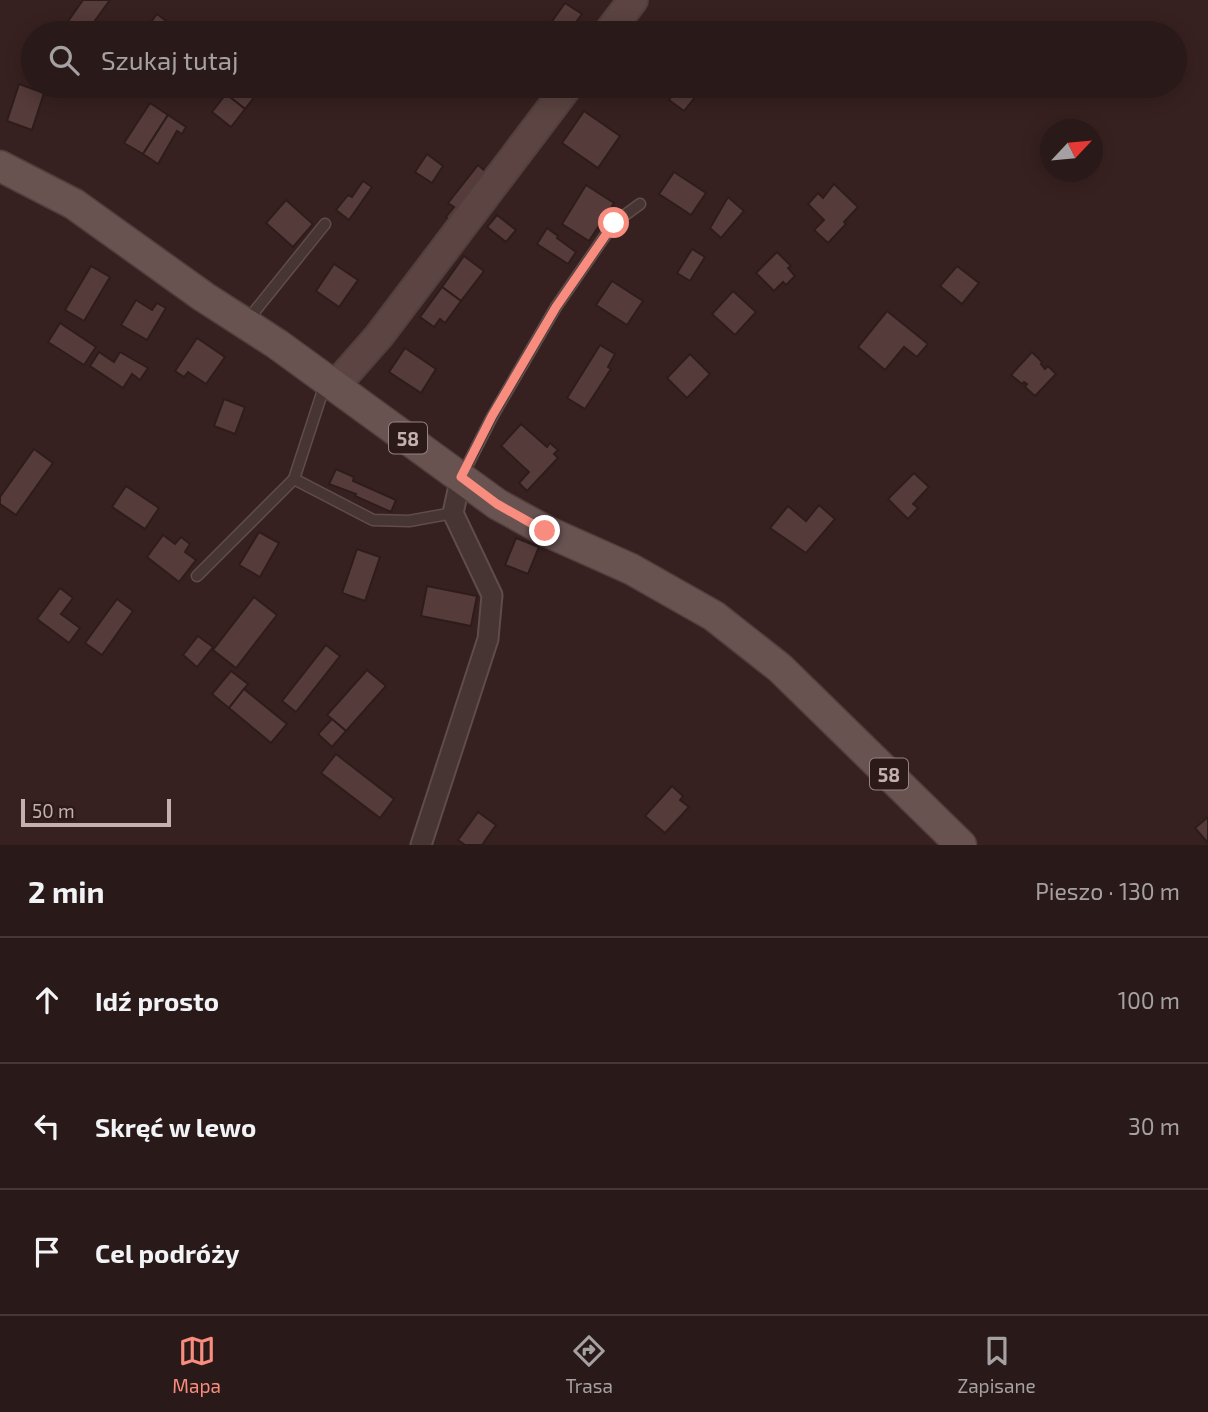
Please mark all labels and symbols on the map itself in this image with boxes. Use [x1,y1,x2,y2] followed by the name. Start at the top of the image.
[1040,119,1103,182] north arrow
[598,207,629,238] route start
[389,422,427,453] road number: 58
[529,515,560,546] route end
[870,758,908,790] road number: 58
[21,796,172,828] scale bar

